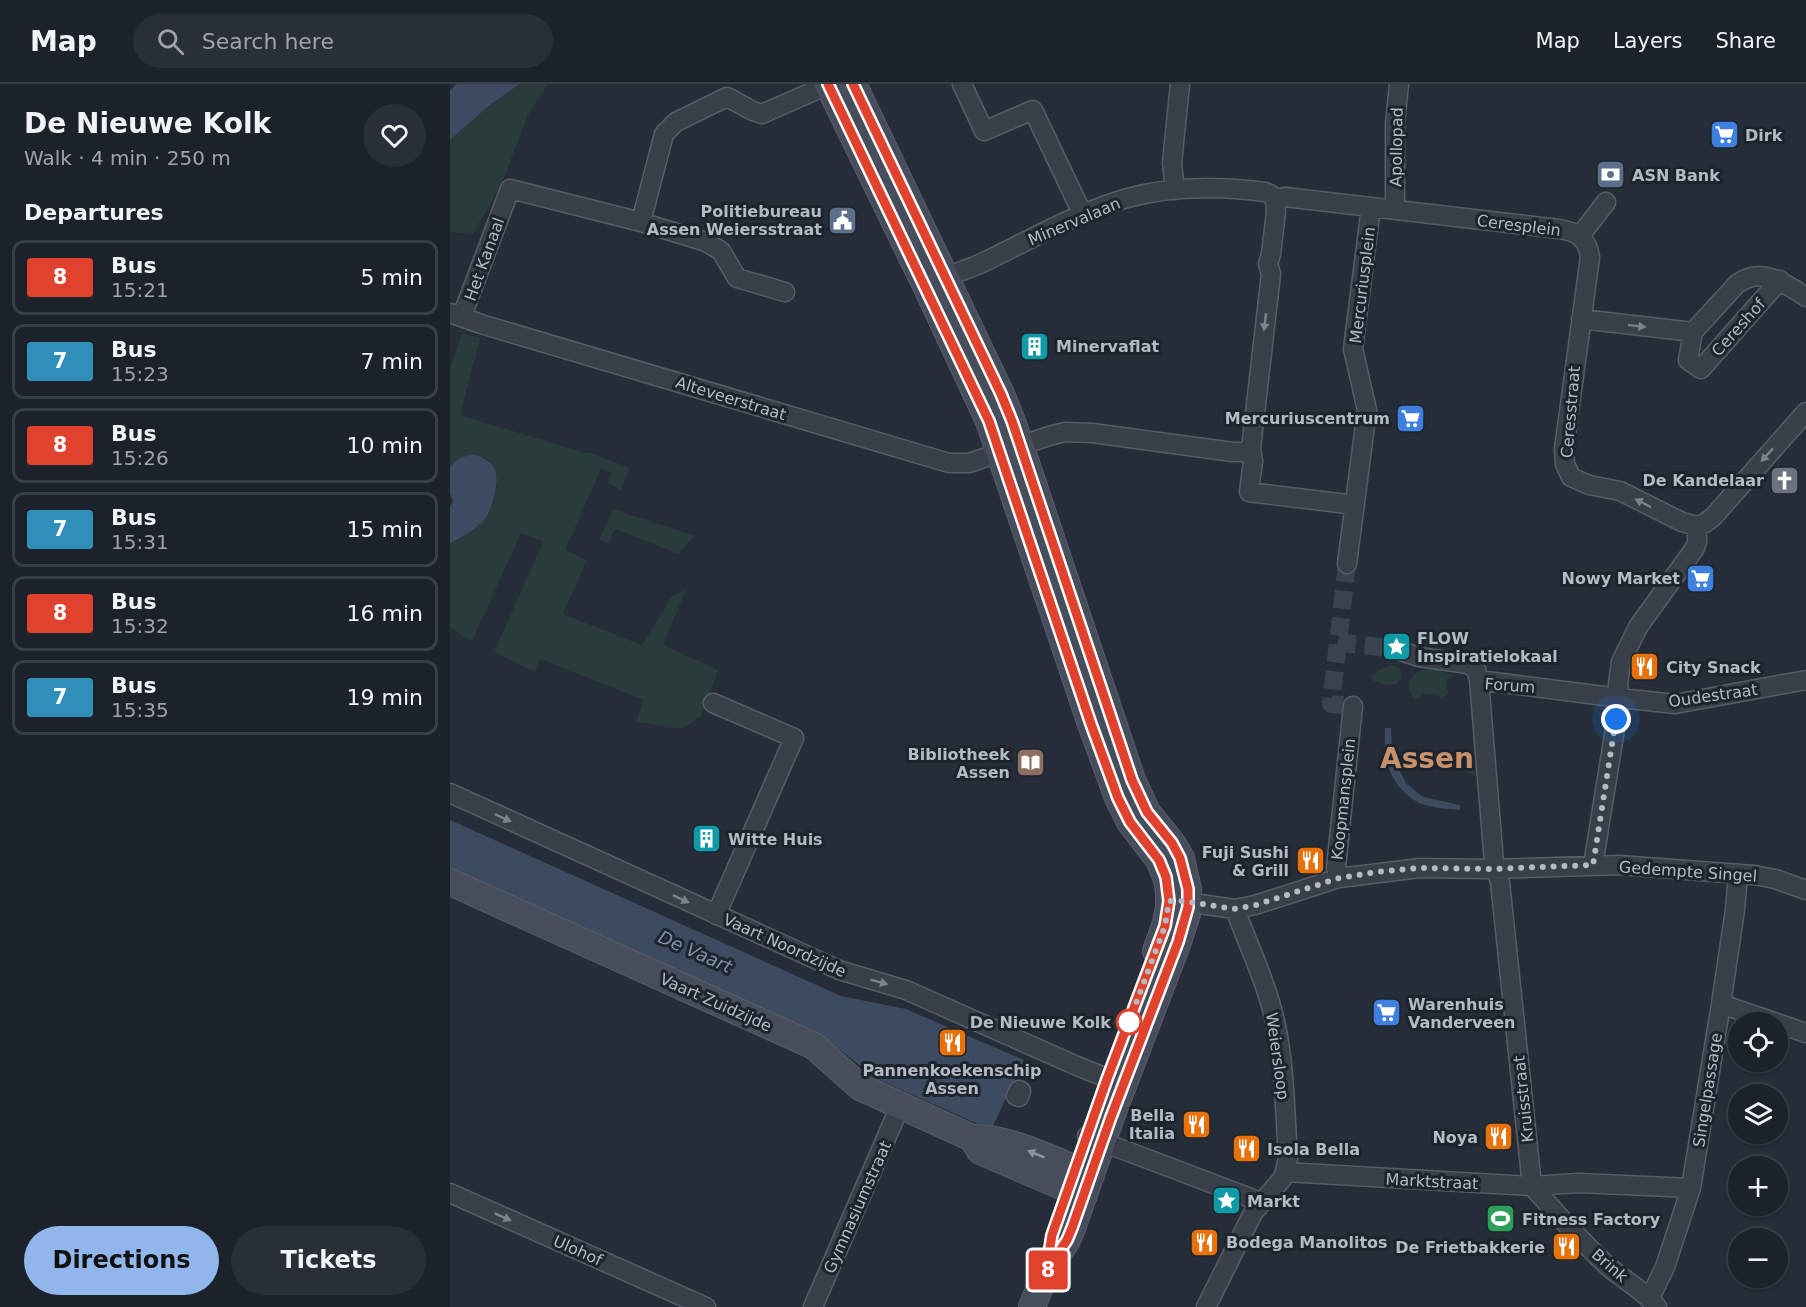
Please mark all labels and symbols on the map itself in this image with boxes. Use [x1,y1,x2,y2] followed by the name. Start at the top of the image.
[1386,107,1407,187] street label: Apollopad
[1708,119,1740,151] supermarket icon: Dirk
[1745,126,1783,145] place label: Dirk
[1595,159,1627,191] bank icon: ASN Bank
[1632,166,1720,185] place label: ASN Bank
[1025,194,1123,249] street label: Minervalaan
[647,202,822,239] place label: Politiebureau Assen Weiersstraat
[827,204,859,236] public building icon: Politiebureau Assen Weiersstraat
[1476,211,1562,240] street label: Ceresplein
[461,215,508,304] street label: Het Kanaal
[1346,226,1379,344] street label: Mercuriusplein
[1708,294,1769,360] street label: Cereshof
[1261,312,1270,331] one-way arrow
[1627,321,1646,331] one-way arrow
[1019,330,1051,362] building icon: Minervaflat
[1056,337,1159,356] place label: Minervaflat
[1557,365,1584,459] street label: Ceresstraat
[673,373,788,424] street label: Alteveerstraat
[1395,402,1427,434] supermarket icon: Mercuriuscentrum
[1225,409,1390,428] place label: Mercuriuscentrum
[1761,447,1774,462] one-way arrow
[1769,464,1801,496] church icon: De Kandelaar
[1642,471,1764,490] place label: De Kandelaar
[1635,498,1652,508] one-way arrow
[1685,562,1717,594] supermarket icon: Nowy Market
[1562,569,1680,588] place label: Nowy Market
[1417,629,1558,666] place label: FLOW Inspiratielokaal
[1380,631,1412,663] place icon: FLOW Inspiratielokaal
[1629,651,1661,683] restaurant icon: City Snack
[1666,658,1761,677] place label: City Snack
[1484,674,1536,697] street label: Forum
[1667,680,1759,711] street label: Oudestraat
[1601,704,1631,734] your location
[1328,737,1359,861] street label: Koopmansplein
[1380,742,1474,775] district label: Assen
[908,745,1010,782] place label: Bibliotheek Assen
[1015,747,1047,779] library icon: Bibliotheek Assen
[495,813,512,822] one-way arrow
[691,823,723,855] building icon: Witte Huis
[728,830,823,849] place label: Witte Huis
[1202,843,1289,880] place label: Fuji Sushi & Grill
[1294,845,1326,877] restaurant icon: Fuji Sushi & Grill
[1618,857,1758,886] street label: Gedempte Singel
[672,894,689,903] one-way arrow
[720,910,849,981] street label: Vaart Noordzijde
[655,926,736,977] water label: De Vaart
[657,969,775,1036] street label: Vaart Zuidzijde
[870,978,889,988] one-way arrow
[1408,995,1515,1032] place label: Warenhuis Vanderveen
[1371,997,1403,1029] supermarket icon: Warenhuis Vanderveen
[1116,1009,1142,1035] marker: De Nieuwe Kolk
[1262,1011,1293,1101] street label: Weiersloop
[970,1013,1111,1032] place label: De Nieuwe Kolk
[936,1026,968,1058] restaurant icon: Pannenkoekenschip Assen
[1689,1031,1726,1149] street label: Singelpassage
[1509,1055,1537,1143] street label: Kruisstraat
[863,1061,1041,1098] place label: Pannenkoekenschip Assen
[1129,1106,1175,1143] place label: Bella Italia
[1180,1108,1212,1140] restaurant icon: Bella Italia
[1483,1121,1515,1153] restaurant icon: Noya
[1432,1128,1478,1147] place label: Noya
[1230,1133,1262,1165] restaurant icon: Isola Bella
[820,1138,895,1276] street label: Gymnasiumstraat
[1267,1140,1360,1159] place label: Isola Bella
[1027,1149,1045,1159] one-way arrow
[1385,1170,1479,1193] street label: Marktstraat
[1210,1185,1242,1217] place icon: Markt
[1247,1192,1300,1211] place label: Markt
[1485,1203,1517,1235] sports icon: Fitness Factory
[1522,1210,1661,1229] place label: Fitness Factory
[495,1212,513,1222] one-way arrow
[1189,1226,1221,1258] restaurant icon: Bodega Manolitos
[550,1231,606,1270] street label: Ulohof
[1550,1231,1582,1263] restaurant icon: De Frietbakkerie
[1226,1233,1388,1252] place label: Bodega Manolitos
[1395,1238,1545,1257] place label: De Frietbakkerie
[1588,1245,1632,1287] street label: Brink
[1028,1250,1068,1290] line badge: 8

